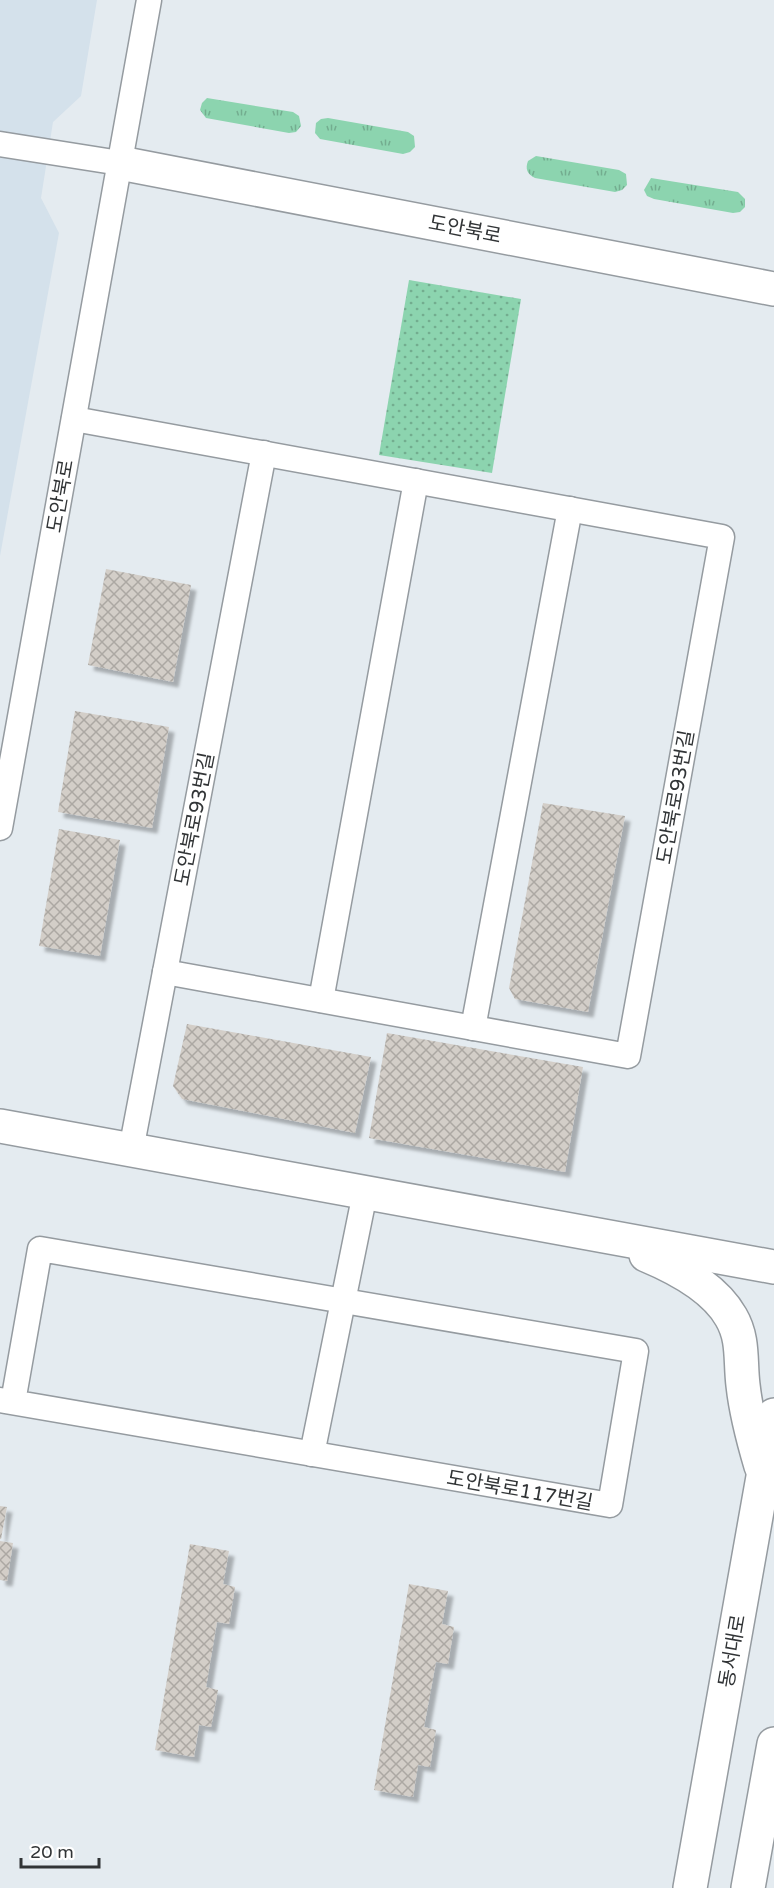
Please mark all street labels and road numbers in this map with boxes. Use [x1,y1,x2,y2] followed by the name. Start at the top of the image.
[426,211,503,249] street label: 도안북로
[43,458,79,535] street label: 도안북로
[652,728,700,866] street label: 도안북로93번길
[170,750,220,888] street label: 도안북로93번길
[445,1466,595,1516] street label: 도안북로117번길
[715,1613,751,1690] street label: 동서대로

